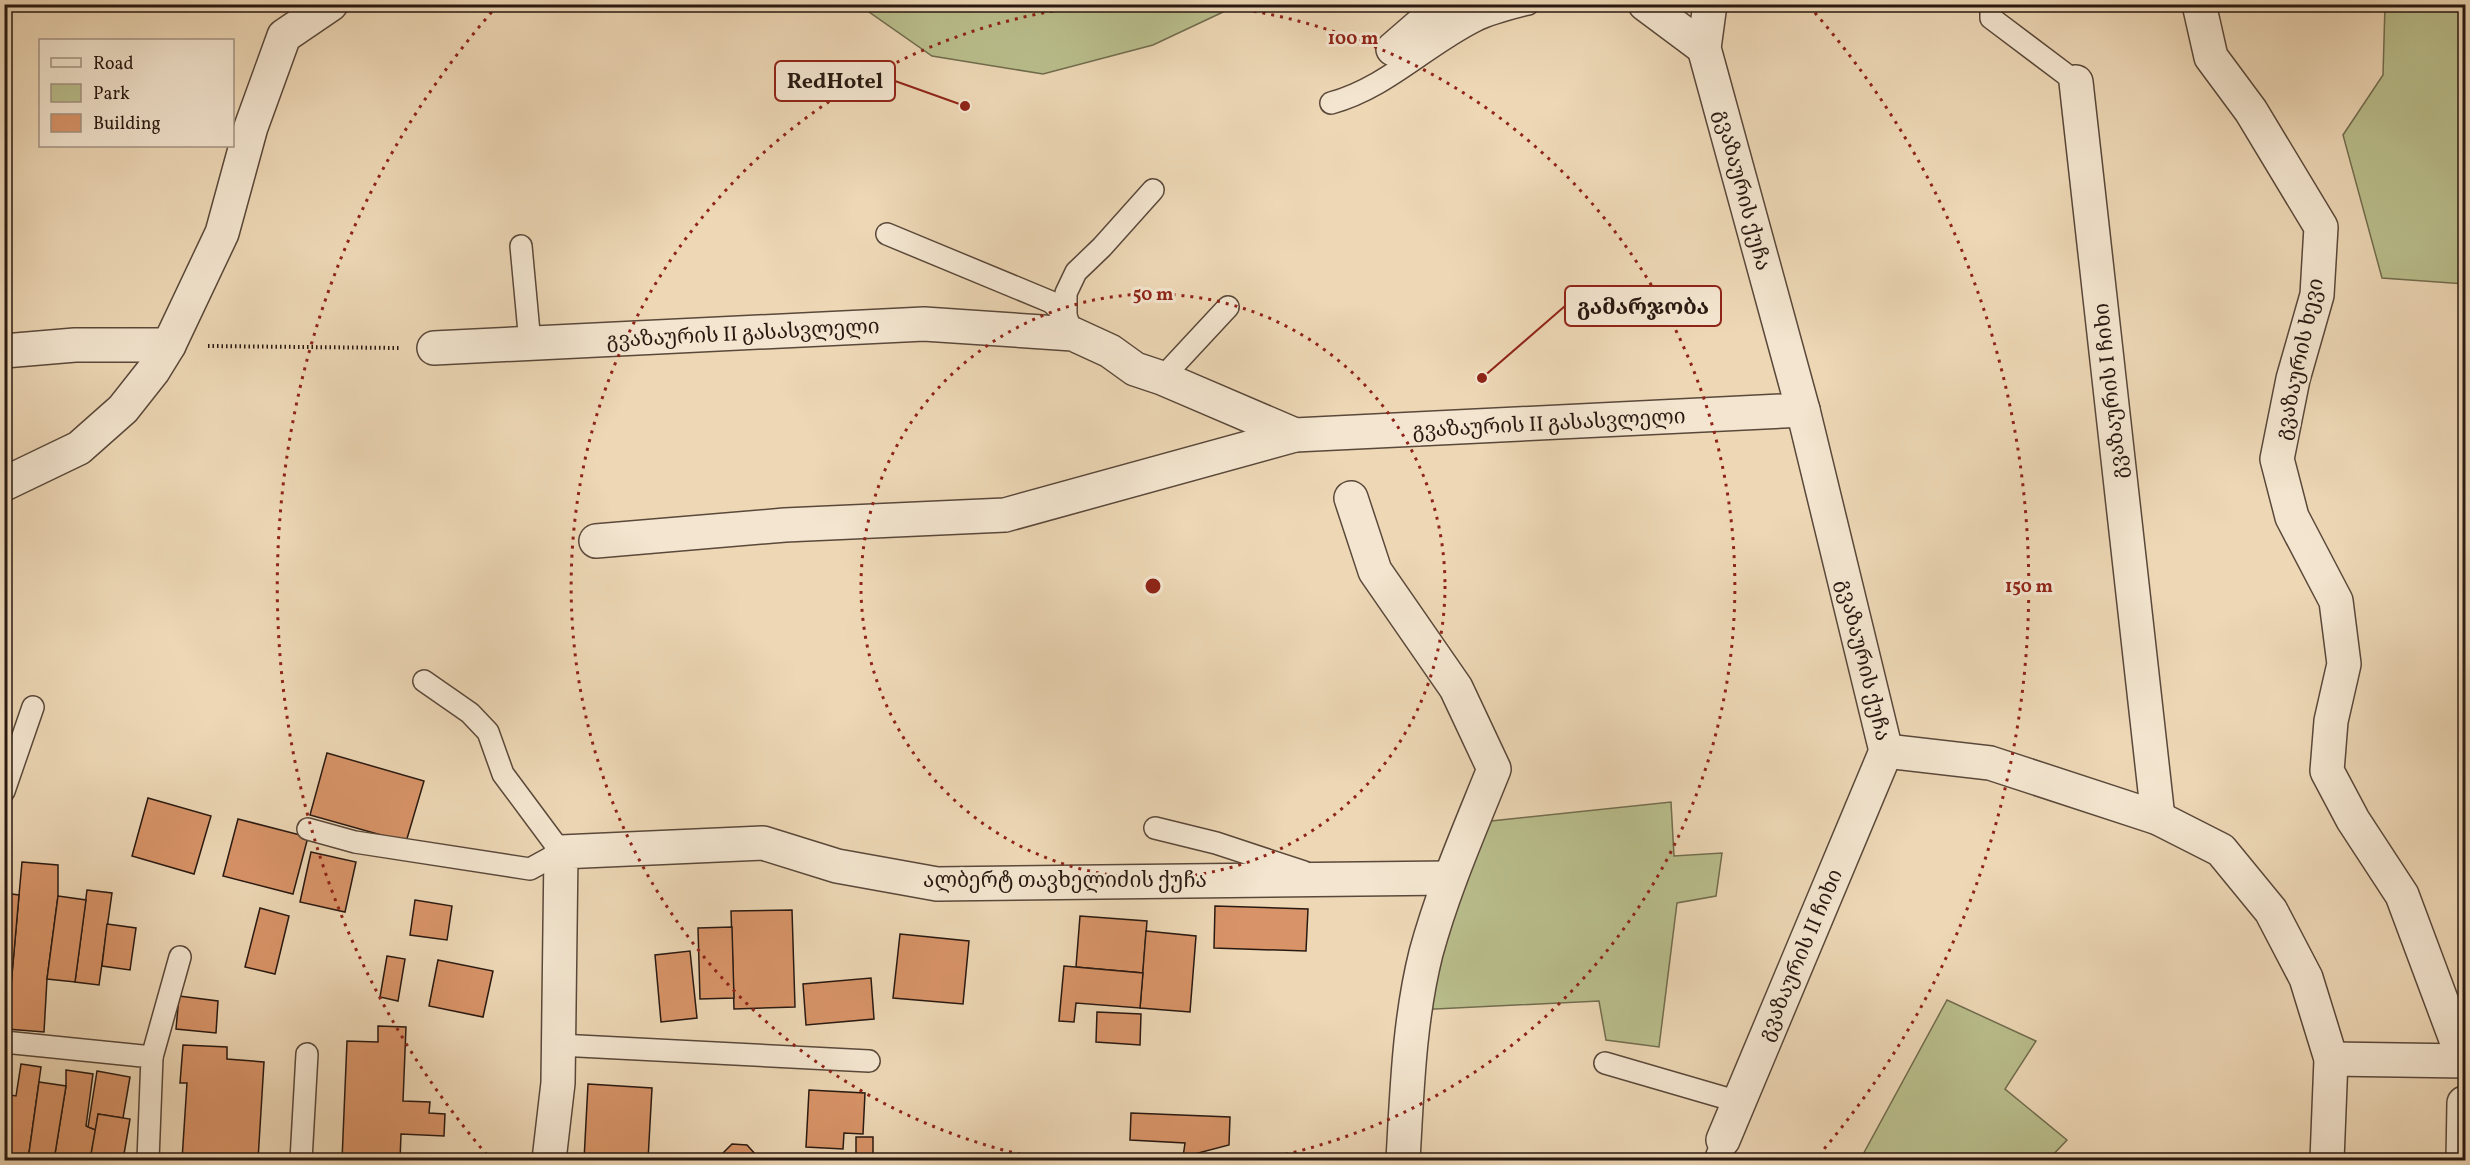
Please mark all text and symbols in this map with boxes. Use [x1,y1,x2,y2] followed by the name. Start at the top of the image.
[1328,27,1378,52] text: 100 m
[39,39,234,147] legend
[93,52,134,77] text: Road
[775,61,895,101] callout: RedHotel
[787,67,883,98] text: RedHotel
[93,82,130,107] text: Park
[1706,107,1777,274] street label: გვაზაურის ქუჩა
[93,112,161,137] text: Building
[2269,276,2332,443] street label: გვაზაურის ხევი
[1133,283,1173,308] text: 50 m
[1565,286,1721,326] callout: გამარჯობა
[1577,293,1709,324] text: გამარჯობა
[2088,301,2135,480] street label: გვაზაურის I ჩიხი
[606,313,880,356] street label: გვაზაურის II გასასვლელი
[1412,403,1686,446] street label: გვაზაურის II გასასვლელი
[2005,575,2053,600] text: 150 m
[1143,576,1163,596] centre of rings
[1828,577,1897,744] street label: გვაზაურის ქუჩა
[1752,865,1851,1046] street label: გვაზაურის II ჩიხი
[923,867,1207,896] street label: ალბერტ თავხელიძის ქუჩა

